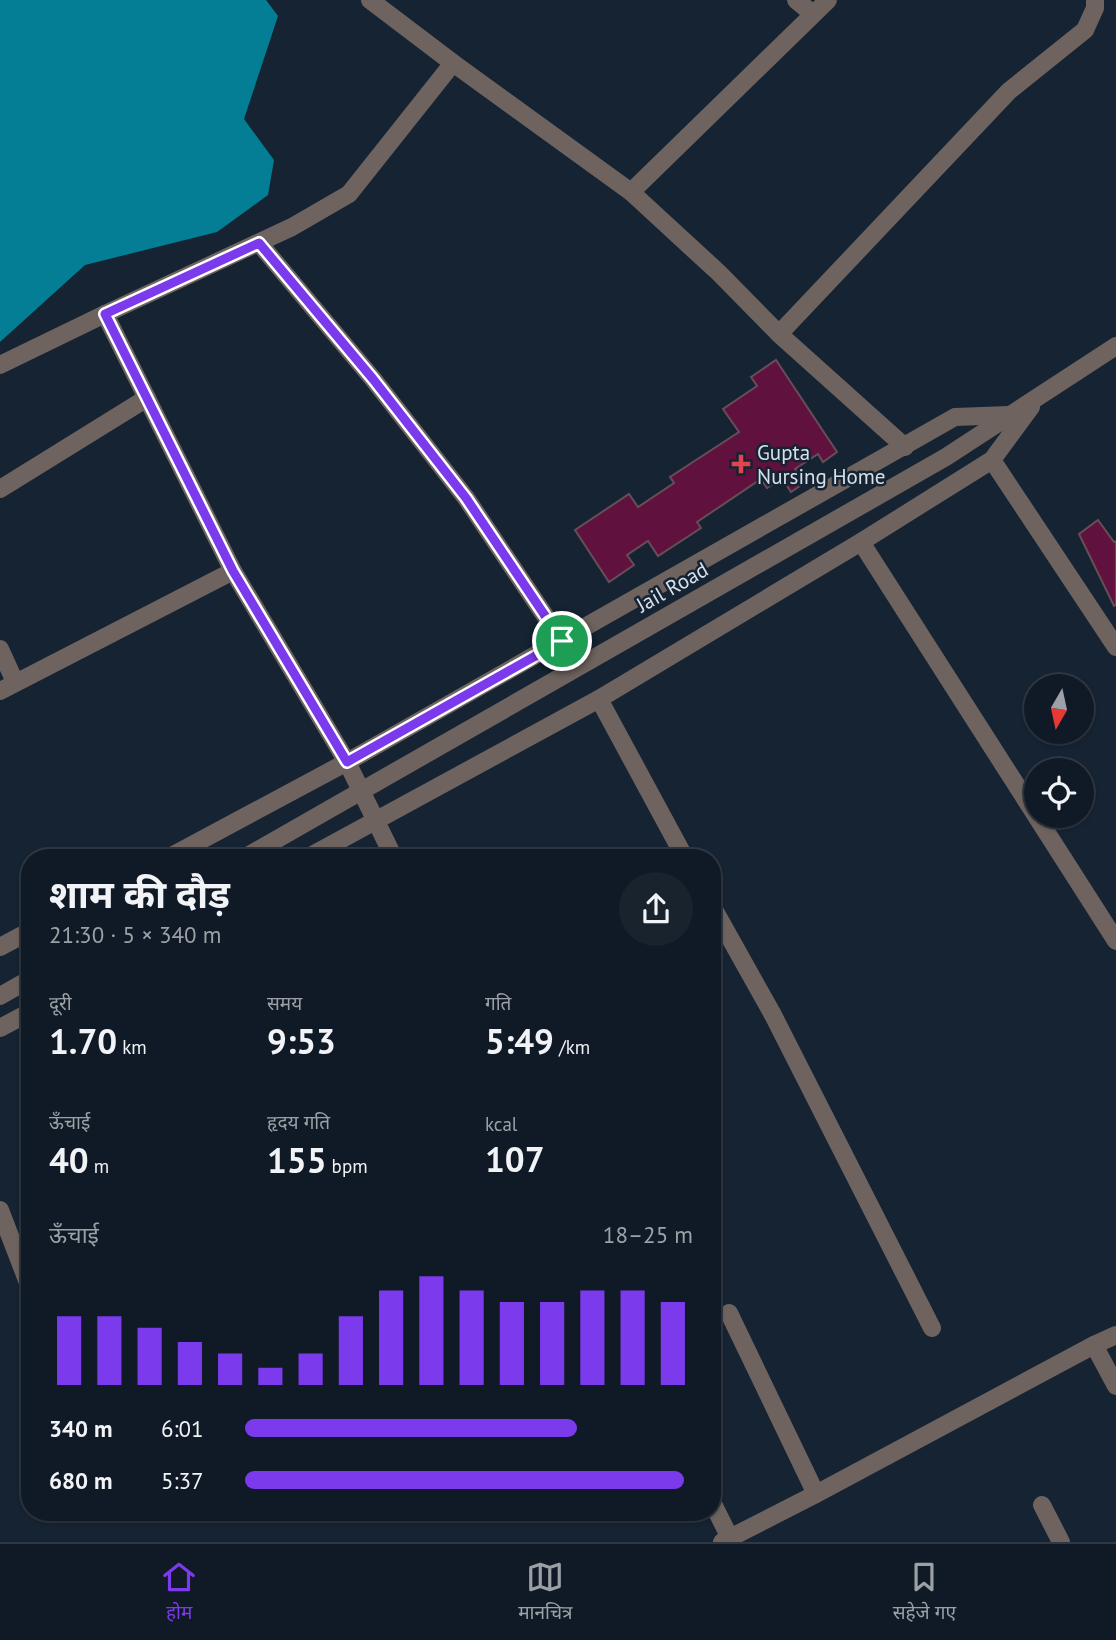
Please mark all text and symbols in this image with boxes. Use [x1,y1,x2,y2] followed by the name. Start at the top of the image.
[757,439,886,490] place label: Gupta Nursing Home
[731,454,751,474] marker: Gupta Nursing Home
[630,556,713,619] street label: Jail Road
[532,611,592,671] pin
[543,622,581,660] icon: arrive
[1024,674,1094,744] north arrow
[1024,674,1094,828] map controls
[1024,758,1094,828] button: locate
[49,869,230,918] text: शाम की दौड़
[619,872,693,946] button: share
[49,920,221,949] text: 21:30 · 5 × 340 m
[49,991,72,1015] text: दूरी
[267,991,302,1015] text: समय
[485,991,511,1015] text: गति
[49,1018,117,1064] text: 1.70
[267,1018,336,1064] text: 9:53
[485,1018,554,1064] text: 5:49
[117,1035,147,1059] text: km
[554,1035,590,1059] text: /km
[49,1110,90,1134] text: ऊँचाई
[267,1110,330,1134] text: हृदय गति
[485,1112,517,1136] text: kcal
[485,1136,545,1182] text: 107
[49,1137,89,1183] text: 40
[267,1137,327,1183] text: 155
[89,1154,109,1178] text: m
[327,1154,368,1178] text: bpm
[49,1220,99,1249] text: ऊँचाई
[603,1220,693,1249] text: 18–25 m
[49,1414,112,1443] text: 340 m
[161,1414,204,1443] text: 6:01
[49,1466,112,1495] text: 680 m
[161,1466,204,1495] text: 5:37
[160,1558,198,1627] tab: होम
[518,1558,573,1627] tab: मानचित्र
[893,1558,956,1627] tab: सहेजे गए

